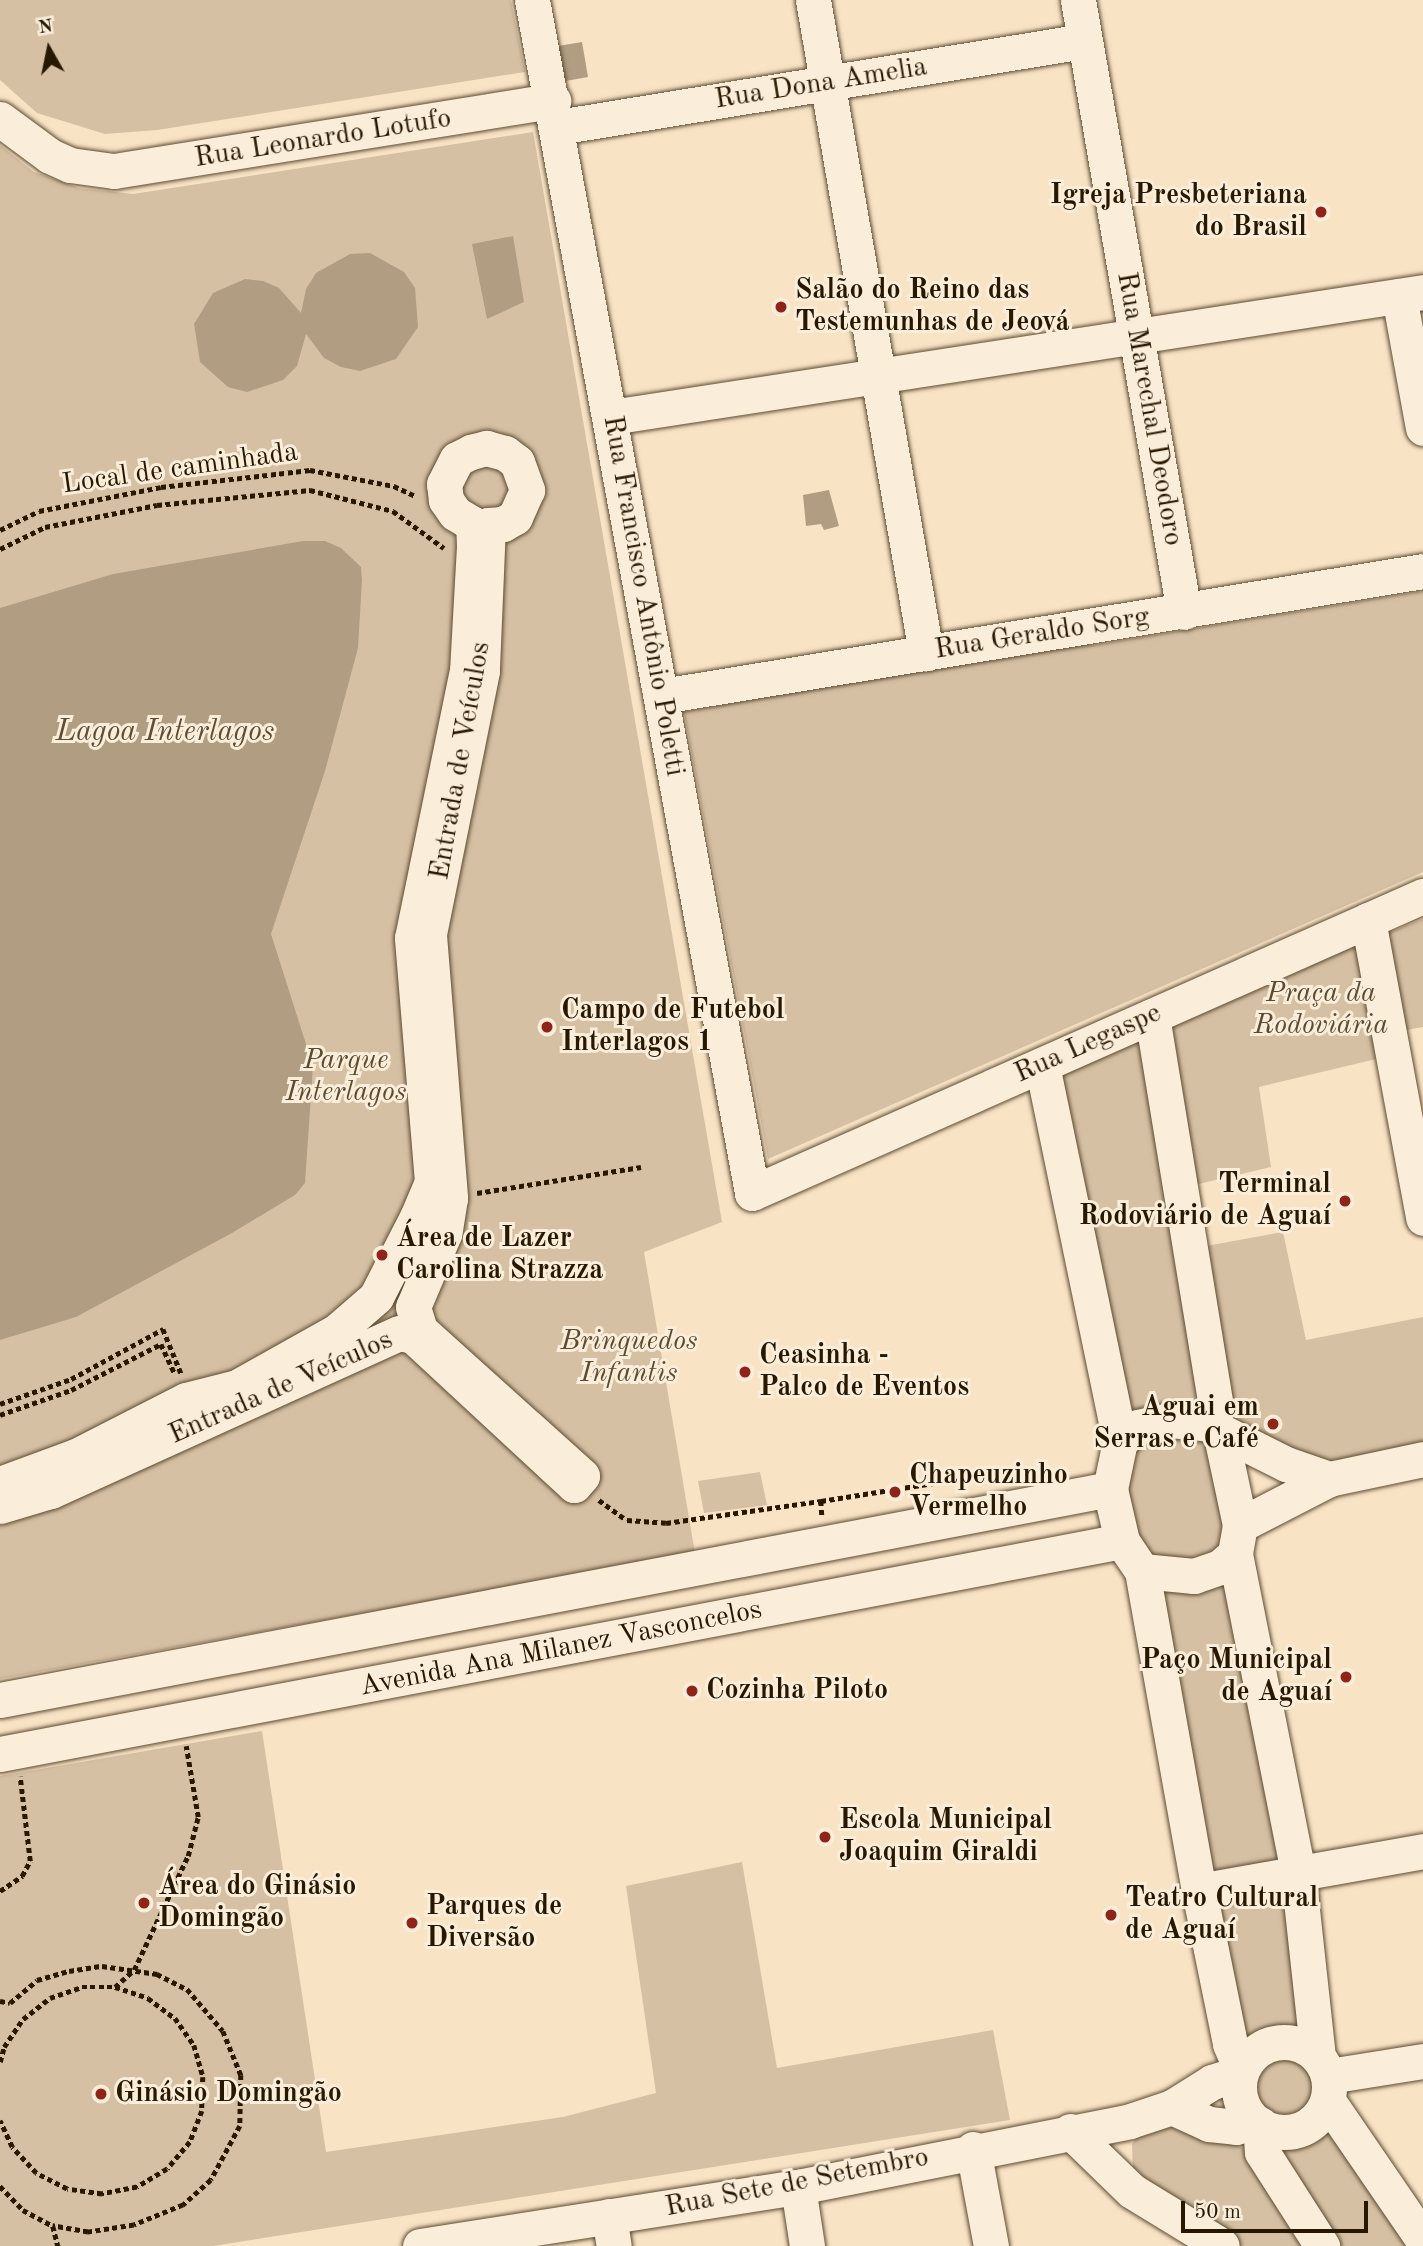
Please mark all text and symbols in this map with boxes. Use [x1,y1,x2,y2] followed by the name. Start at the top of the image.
[14,14,84,84] north arrow
[37,17,54,38] text: N
[712,51,930,117] street label: Rua Dona Amelia
[192,102,454,176] street label: Rua Leonardo Lotufo
[1050,179,1307,245] place label: Igreja Presbeteriana do Brasil
[1313,204,1329,220] marker: Igreja Presbeteriana do Brasil
[1108,269,1190,549] street label: Rua Marechal Deodoro
[795,274,1070,340] place label: Salão do Reino das Testemunhas de Jeová
[773,299,789,315] marker: Salão do Reino das Testemunhas de Jeová
[595,413,691,779] street label: Rua Francisco Antônio Poletti
[60,436,300,502] street label: Local de caminhada
[932,600,1152,668] street label: Rua Geraldo Sorg
[424,639,498,883] street label: Entrada de Veículos
[56,714,274,750] water label: Lagoa Interlagos
[1254,977,1388,1043] park label: Praça da Rodoviária
[561,994,784,1060] place label: Campo de Futebol Interlagos 1
[1010,997,1166,1091] street label: Rua Legaspe
[539,1019,555,1035] marker: Campo de Futebol Interlagos 1
[286,1044,406,1110] park label: Parque Interlagos
[1079,1168,1331,1234] place label: Terminal Rodoviário de Aguaí
[1337,1193,1353,1209] marker: Terminal Rodoviário de Aguaí
[396,1222,603,1288] place label: Área de Lazer Carolina Strazza
[374,1247,390,1263] marker: Área de Lazer Carolina Strazza
[164,1324,398,1452] street label: Entrada de Veículos
[560,1325,698,1391] park label: Brinquedos Infantis
[759,1339,969,1405] place label: Ceasinha - Palco de Eventos
[737,1364,753,1380] marker: Ceasinha - Palco de Eventos
[1093,1391,1259,1457] place label: Aguai em Serras e Café
[1265,1416,1281,1432] marker: Aguai em Serras e Café
[909,1459,1068,1525] place label: Chapeuzinho Vermelho
[887,1484,903,1500] marker: Chapeuzinho Vermelho
[357,1593,765,1705] street label: Avenida Ana Milanez Vasconcelos
[1141,1644,1332,1710] place label: Paço Municipal de Aguaí
[1338,1669,1354,1685] marker: Paço Municipal de Aguaí
[706,1674,888,1708] place label: Cozinha Piloto
[684,1683,700,1699] marker: Cozinha Piloto
[839,1804,1052,1870] place label: Escola Municipal Joaquim Giraldi
[817,1829,833,1845] marker: Escola Municipal Joaquim Giraldi
[158,1870,356,1936] place label: Área do Ginásio Domingão
[1125,1882,1318,1948] place label: Teatro Cultural de Aguaí
[426,1890,562,1956] place label: Parques de Diversão
[136,1895,152,1911] marker: Área do Ginásio Domingão
[1103,1907,1119,1923] marker: Teatro Cultural de Aguaí
[404,1915,420,1931] marker: Parques de Diversão
[115,2077,342,2111] place label: Ginásio Domingão
[93,2086,109,2102] marker: Ginásio Domingão
[662,2141,932,2225] street label: Rua Sete de Setembro
[1185,2186,1372,2230] scale bar
[1194,2202,1241,2223] text: 50 m

